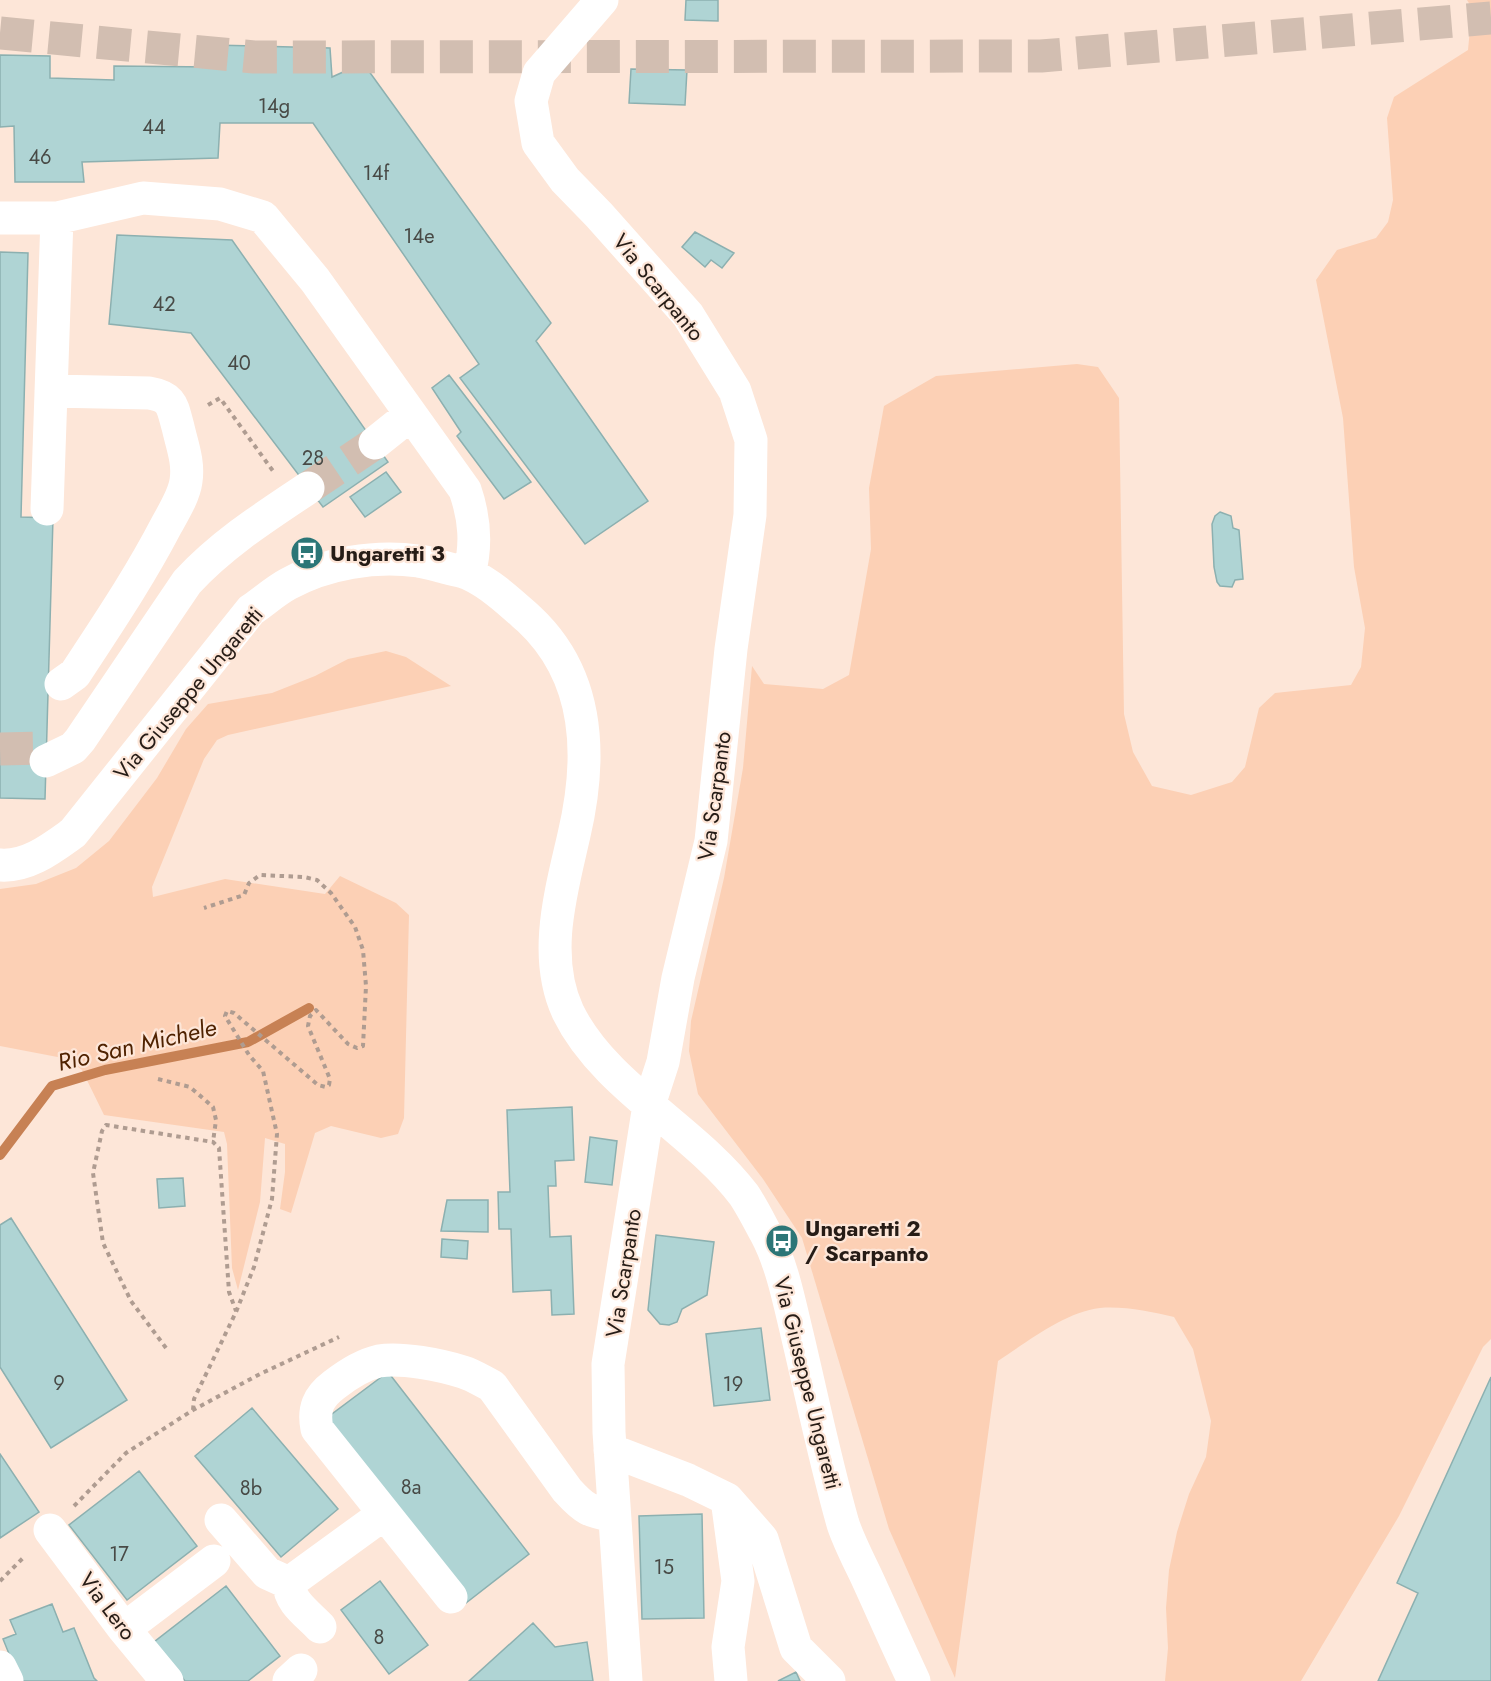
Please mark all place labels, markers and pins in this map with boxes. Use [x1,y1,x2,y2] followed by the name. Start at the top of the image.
[289,535,325,571] bus stop icon: Ungaretti 3
[330,537,445,569] place label: Ungaretti 3
[805,1212,929,1269] place label: Ungaretti 2 / Scarpanto
[764,1223,800,1259] bus stop icon: Ungaretti 2 / Scarpanto

